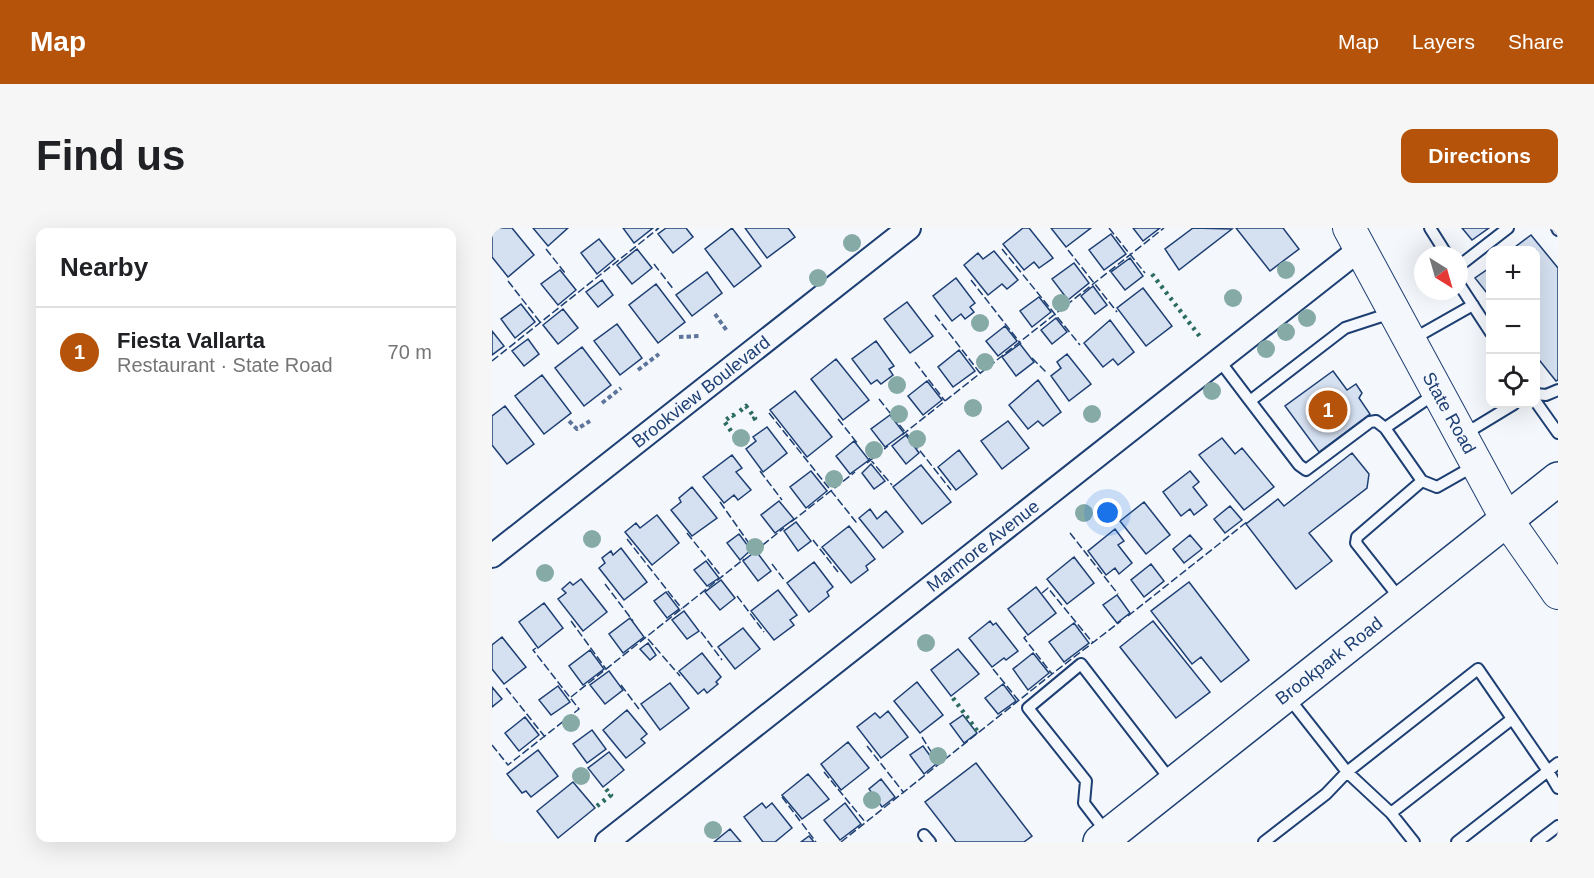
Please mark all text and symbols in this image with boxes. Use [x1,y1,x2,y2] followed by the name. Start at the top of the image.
[30,26,86,57] text: Map
[1338,30,1379,53] text: Map
[1412,30,1475,53] text: Layers
[1508,30,1564,53] text: Share
[1401,129,1558,183] button: Directions
[36,132,185,179] text: Find us
[1414,246,1468,300] north arrow
[1486,246,1540,408] map controls
[1486,246,1540,300] button: +
[60,252,148,282] text: Nearby
[1486,300,1540,354] button: −
[117,328,265,353] text: Fiesta Vallarta
[628,332,774,452] street label: Brookview Boulevard
[74,341,85,363] text: 1
[388,341,432,363] text: 70 m
[117,354,333,376] text: Restaurant · State Road
[1486,354,1540,408] button: locate
[1418,369,1480,457] street label: State Road
[1308,388,1348,432] pin: 1
[923,496,1043,596] street label: Marmore Avenue
[1093,498,1122,527] your location
[1272,613,1386,709] street label: Brookpark Road

